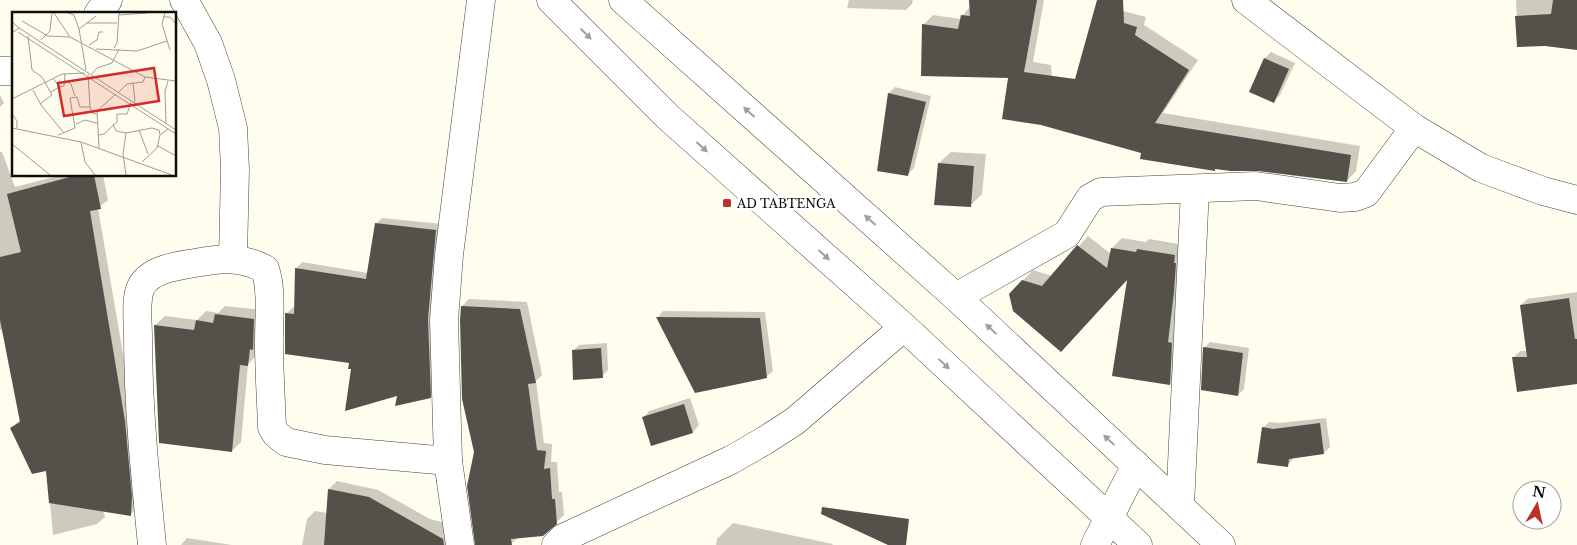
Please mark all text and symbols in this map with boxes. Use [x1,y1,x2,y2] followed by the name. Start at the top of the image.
[12,12,176,176] inset map
[579,28,591,40] one-way arrow
[742,106,755,117] one-way arrow
[696,142,709,153] one-way arrow
[736,196,836,211] place label: AD TABTENGA
[721,197,733,209] marker: AD TABTENGA
[864,214,877,225] one-way arrow
[817,250,830,261] one-way arrow
[985,323,997,335] one-way arrow
[938,358,950,370] one-way arrow
[1103,434,1115,446] one-way arrow
[1512,480,1562,530] north arrow
[1531,482,1547,502] text: N

